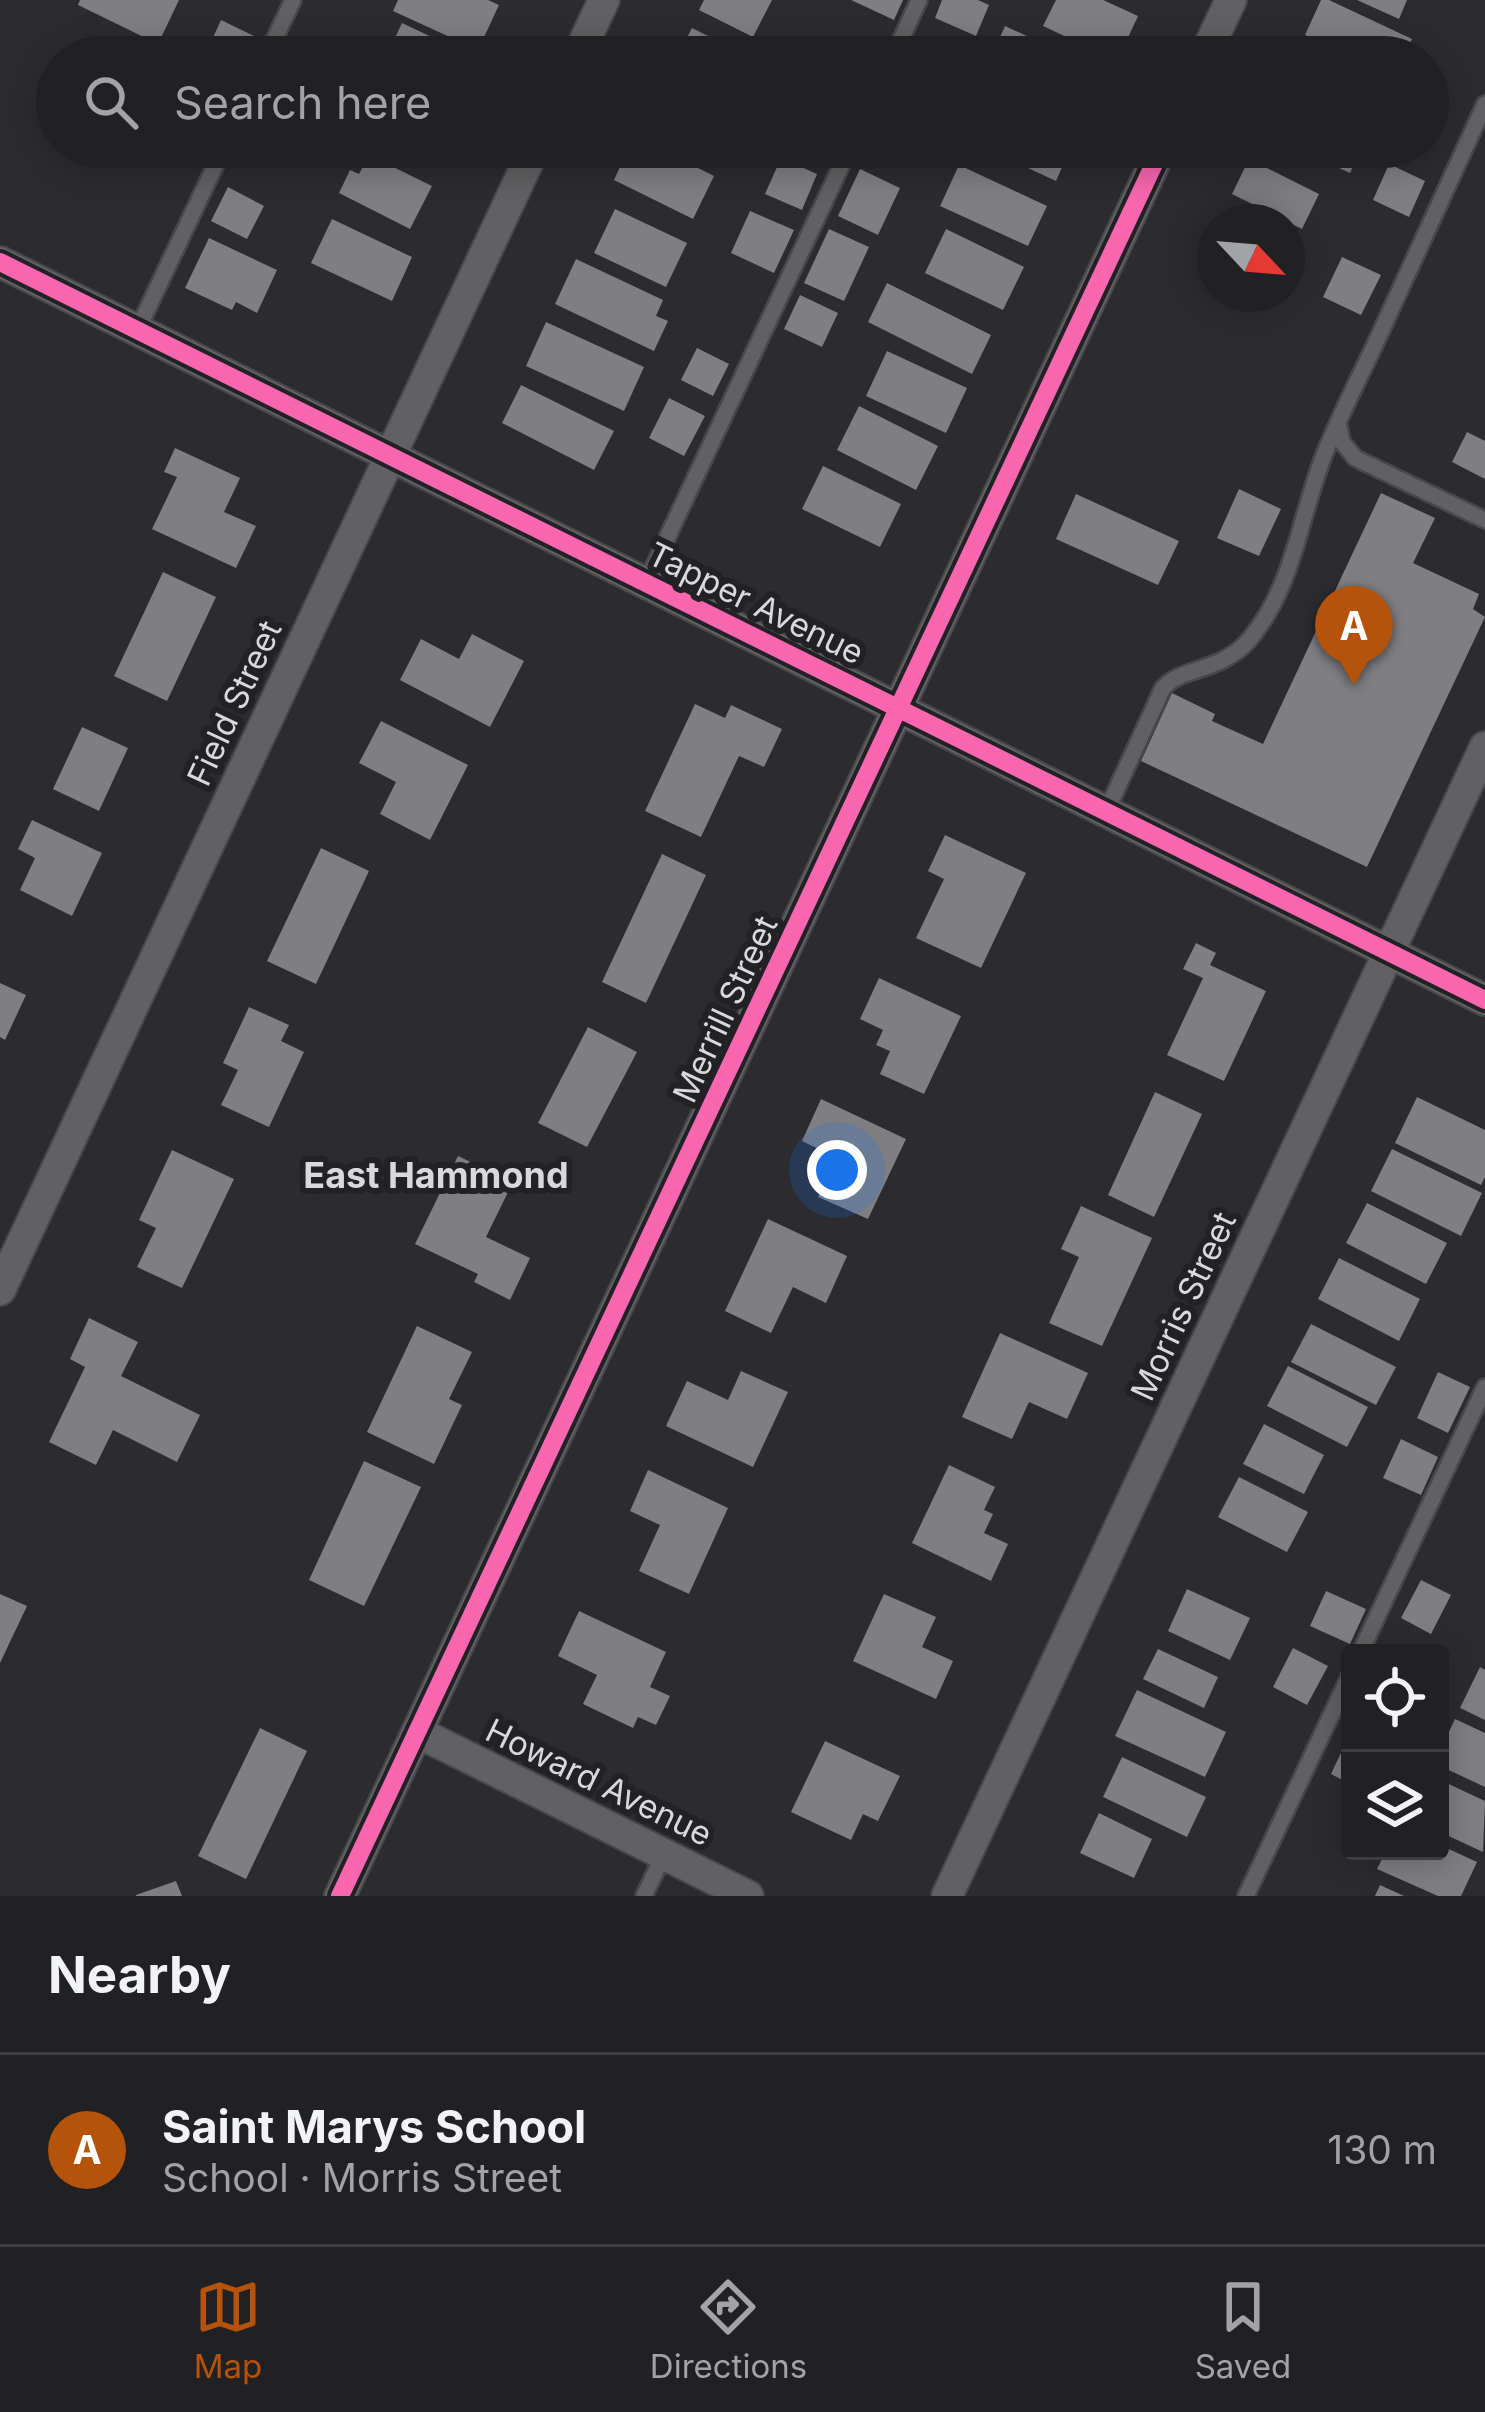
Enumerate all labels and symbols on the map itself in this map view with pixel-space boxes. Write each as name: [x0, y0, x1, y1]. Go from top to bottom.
north arrow: [1197, 204, 1305, 312]
street label: Tapper Avenue: [642, 534, 870, 672]
pin: A: [1315, 586, 1393, 685]
street label: Field Street: [178, 614, 290, 792]
street label: Merrill Street: [664, 909, 786, 1109]
your location: [807, 1140, 867, 1200]
district label: East Hammond: [303, 1153, 569, 1197]
street label: Morris Street: [1122, 1205, 1244, 1407]
street label: Howard Avenue: [479, 1710, 719, 1854]

